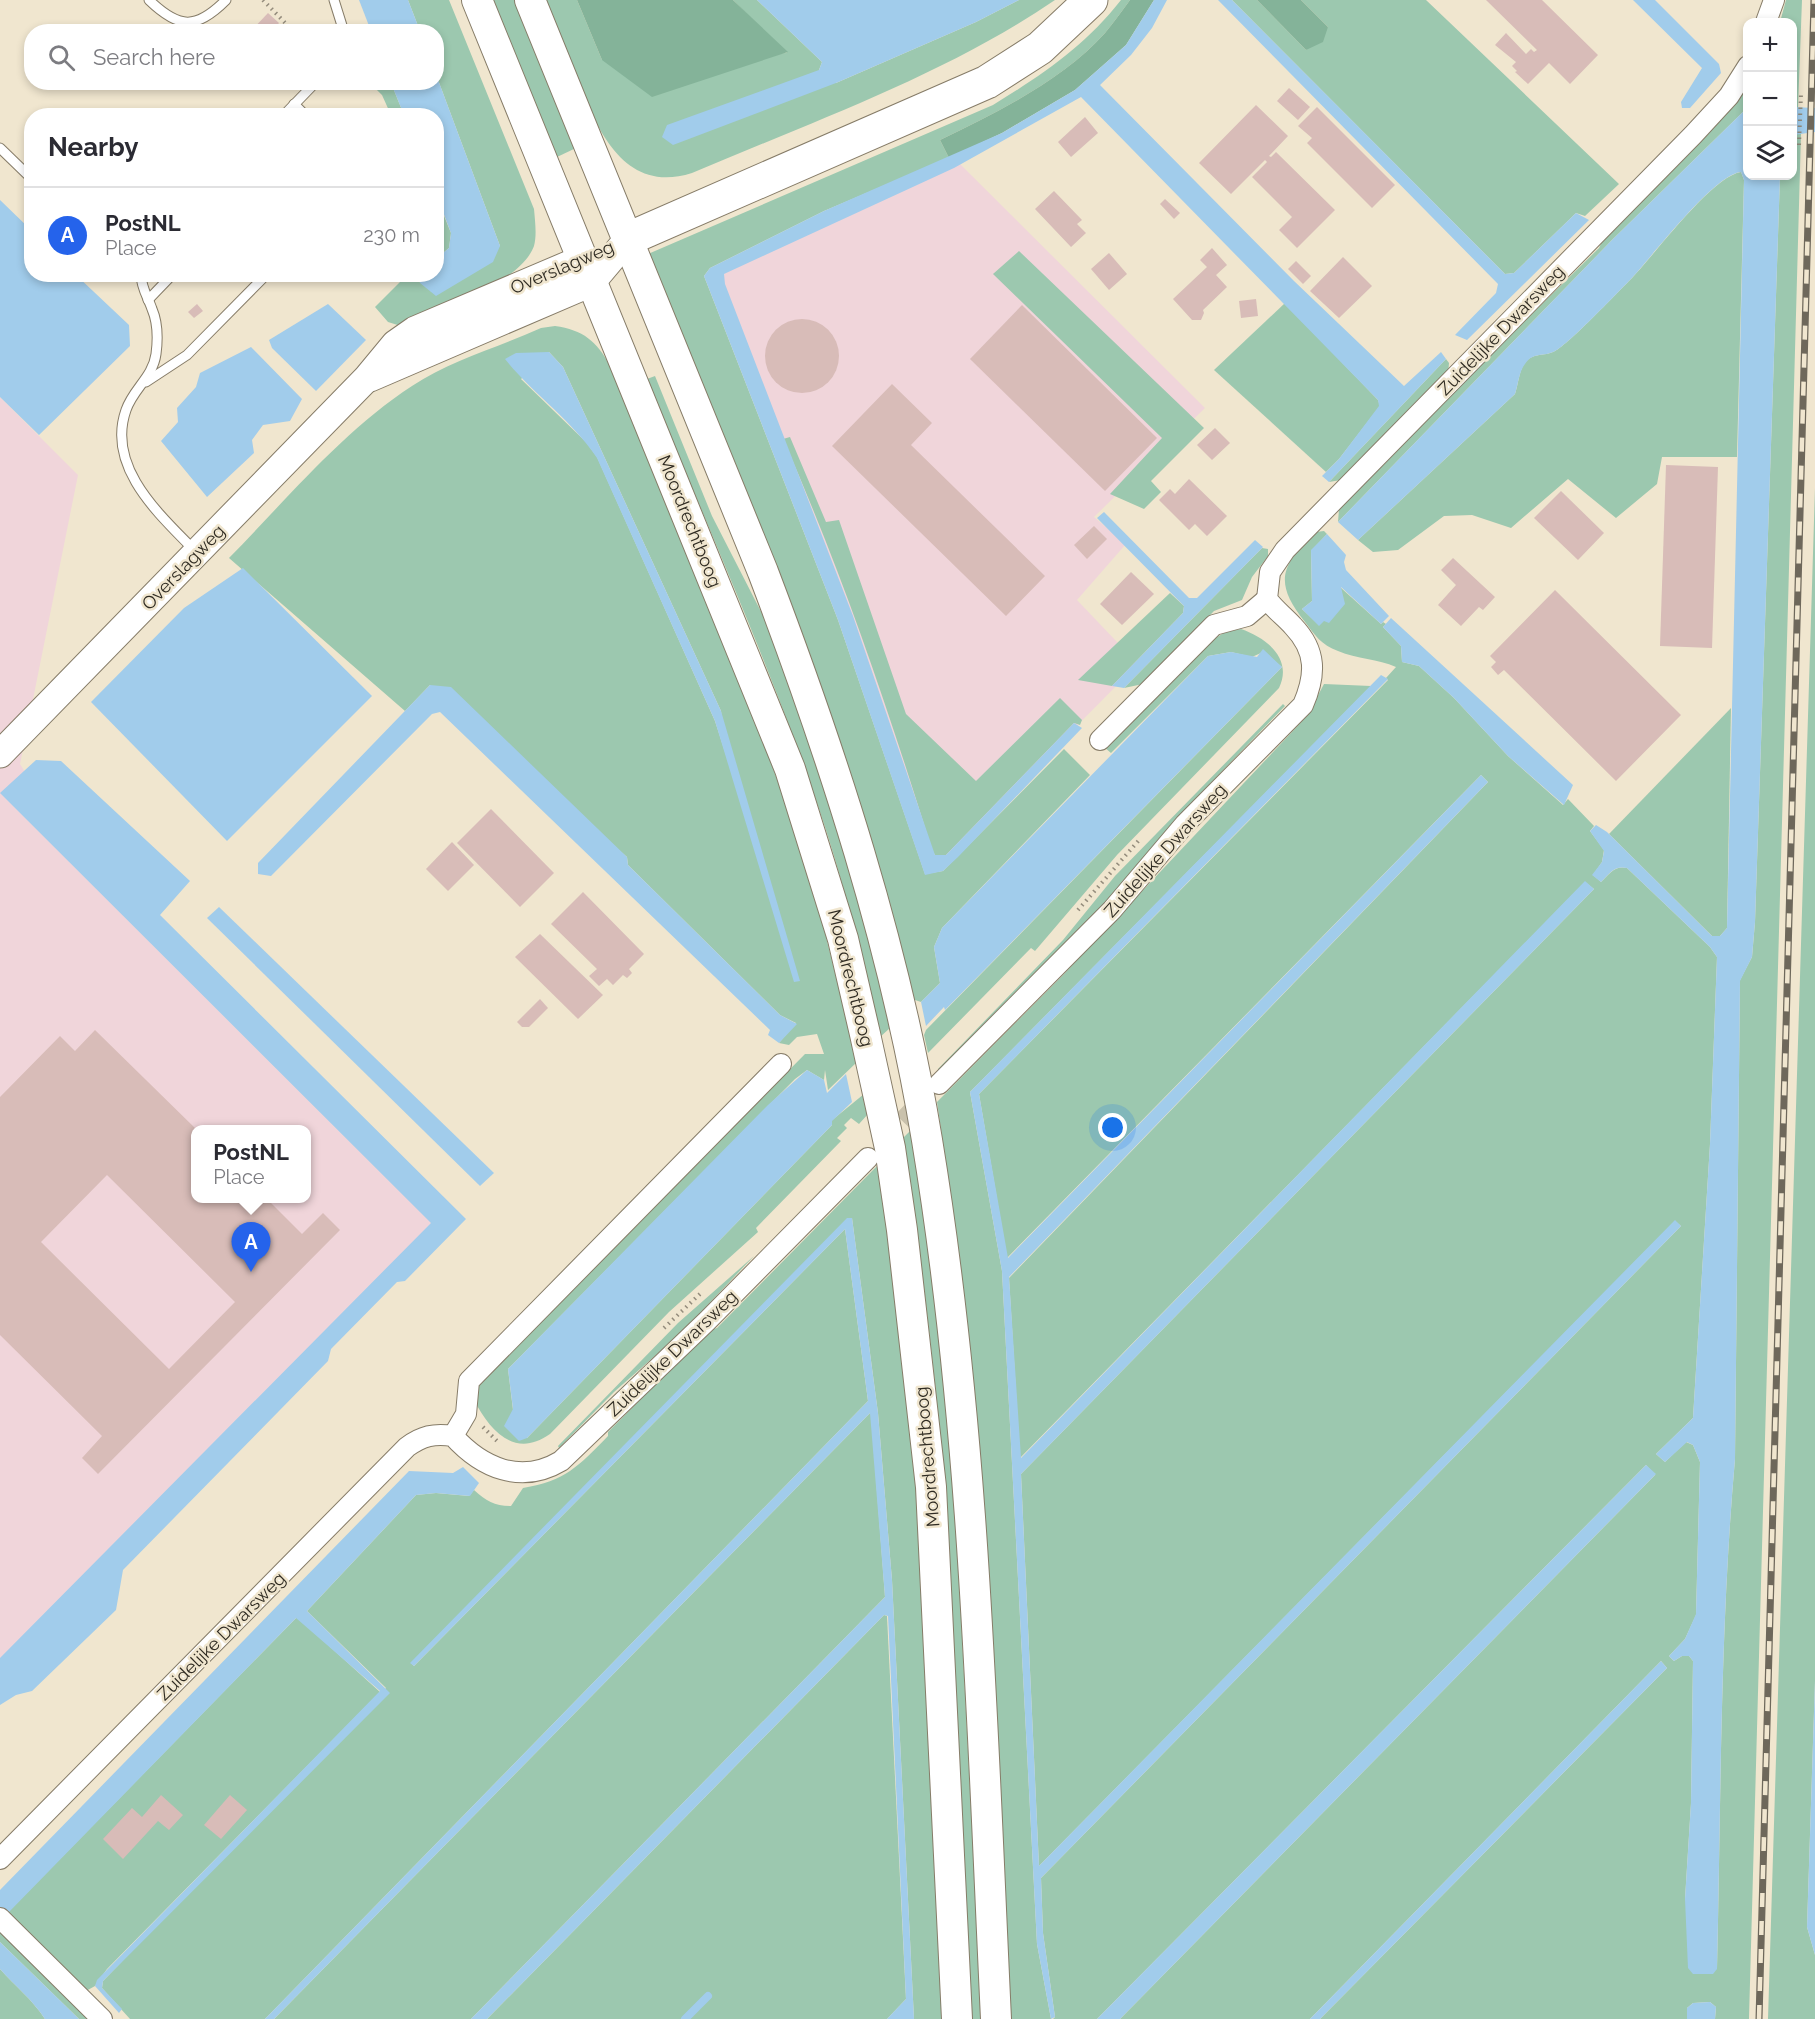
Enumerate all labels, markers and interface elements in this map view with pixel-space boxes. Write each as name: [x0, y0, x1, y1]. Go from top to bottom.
map controls: [1743, 18, 1797, 180]
button: +: [1743, 18, 1797, 72]
search box: [24, 24, 444, 90]
icon: search: [45, 41, 78, 74]
text: Search here: [93, 44, 215, 70]
button: −: [1743, 72, 1797, 126]
button: layers: [1743, 126, 1797, 180]
text: Nearby: [48, 132, 138, 162]
text: PostNL: [105, 210, 181, 236]
text: A: [61, 223, 74, 247]
text: 230 m: [363, 223, 420, 247]
text: Place: [105, 236, 156, 260]
street label: Overslagweg: [507, 236, 617, 298]
street label: Zuidelijke Dwarsweg: [1434, 261, 1568, 399]
street label: Moordrechtboog: [654, 452, 726, 590]
street label: Overslagweg: [137, 520, 229, 614]
street label: Zuidelijke Dwarsweg: [1100, 779, 1230, 921]
street label: Moordrechtboog: [824, 907, 878, 1049]
your location: [1098, 1113, 1127, 1142]
popup: [191, 1125, 311, 1203]
text: PostNL: [213, 1139, 289, 1165]
text: Place: [213, 1165, 265, 1189]
pin: A: [232, 1222, 270, 1272]
street label: Zuidelijke Dwarsweg: [603, 1286, 741, 1420]
street label: Moordrechtboog: [910, 1386, 944, 1528]
street label: Zuidelijke Dwarsweg: [153, 1568, 289, 1704]

